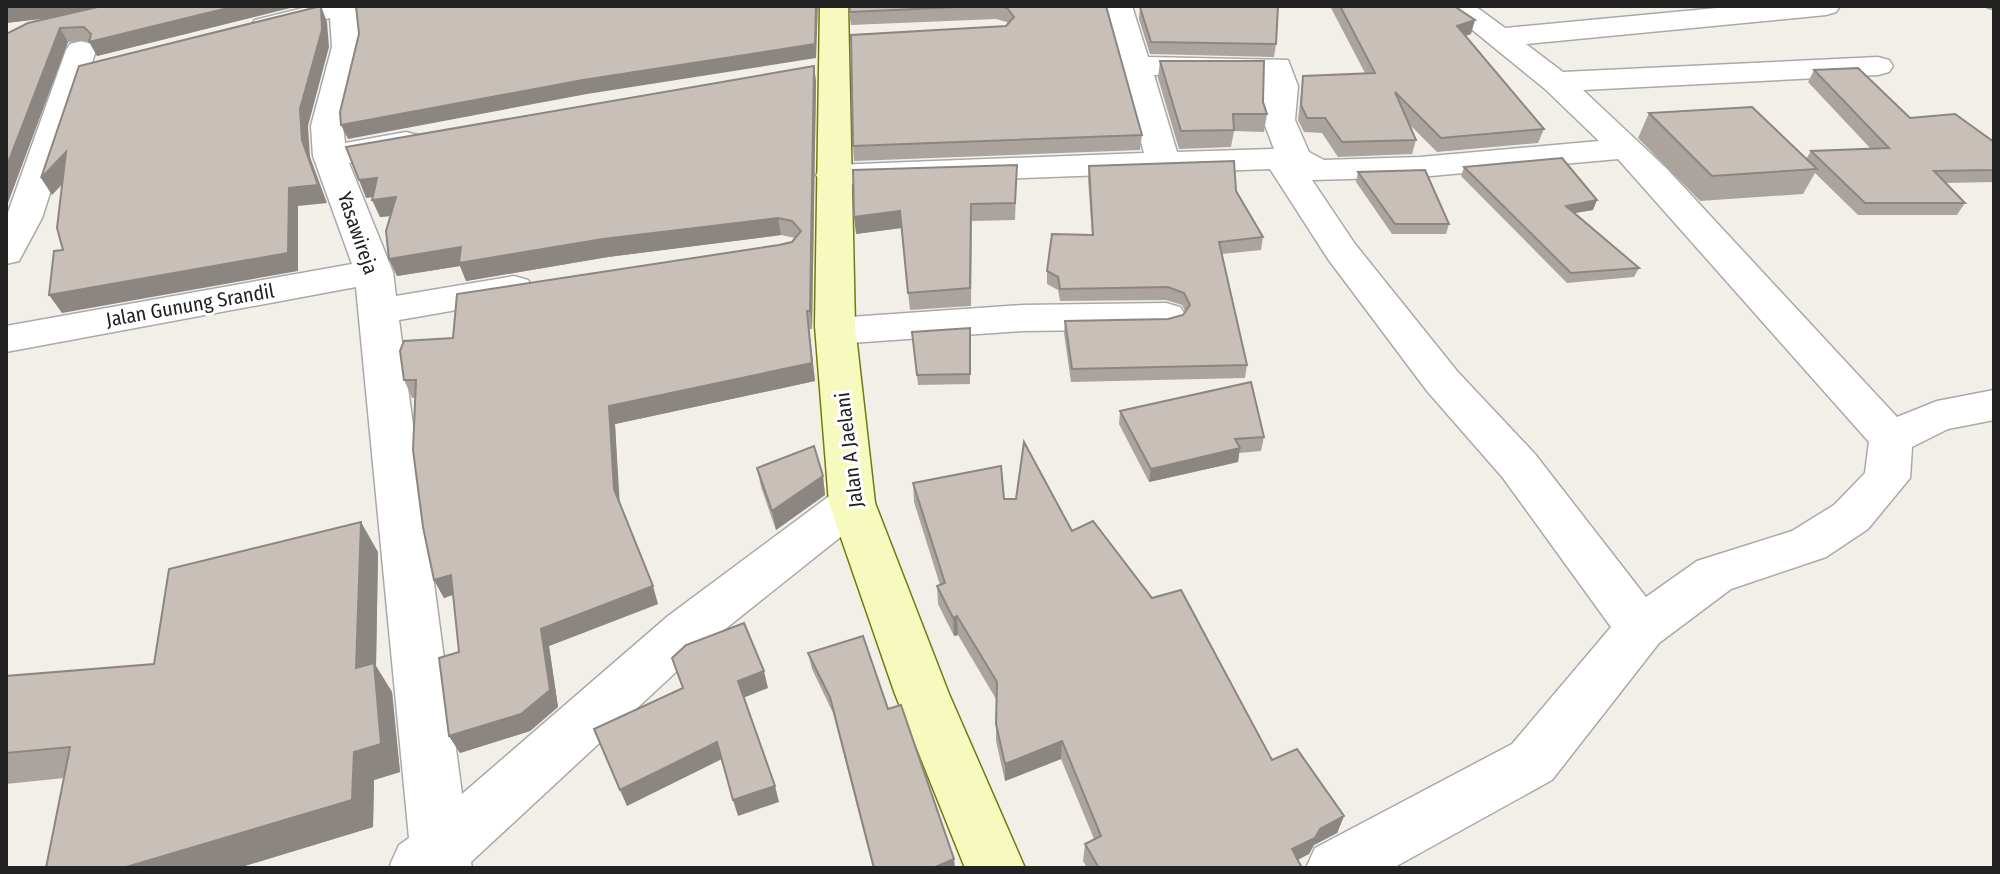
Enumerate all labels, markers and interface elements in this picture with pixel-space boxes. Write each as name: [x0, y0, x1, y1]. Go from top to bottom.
street label: Yasawireja: [333, 189, 383, 277]
street label: Jalan Gunung Srandil: [104, 278, 276, 332]
street label: Jalan A Jaelani: [830, 391, 868, 509]

